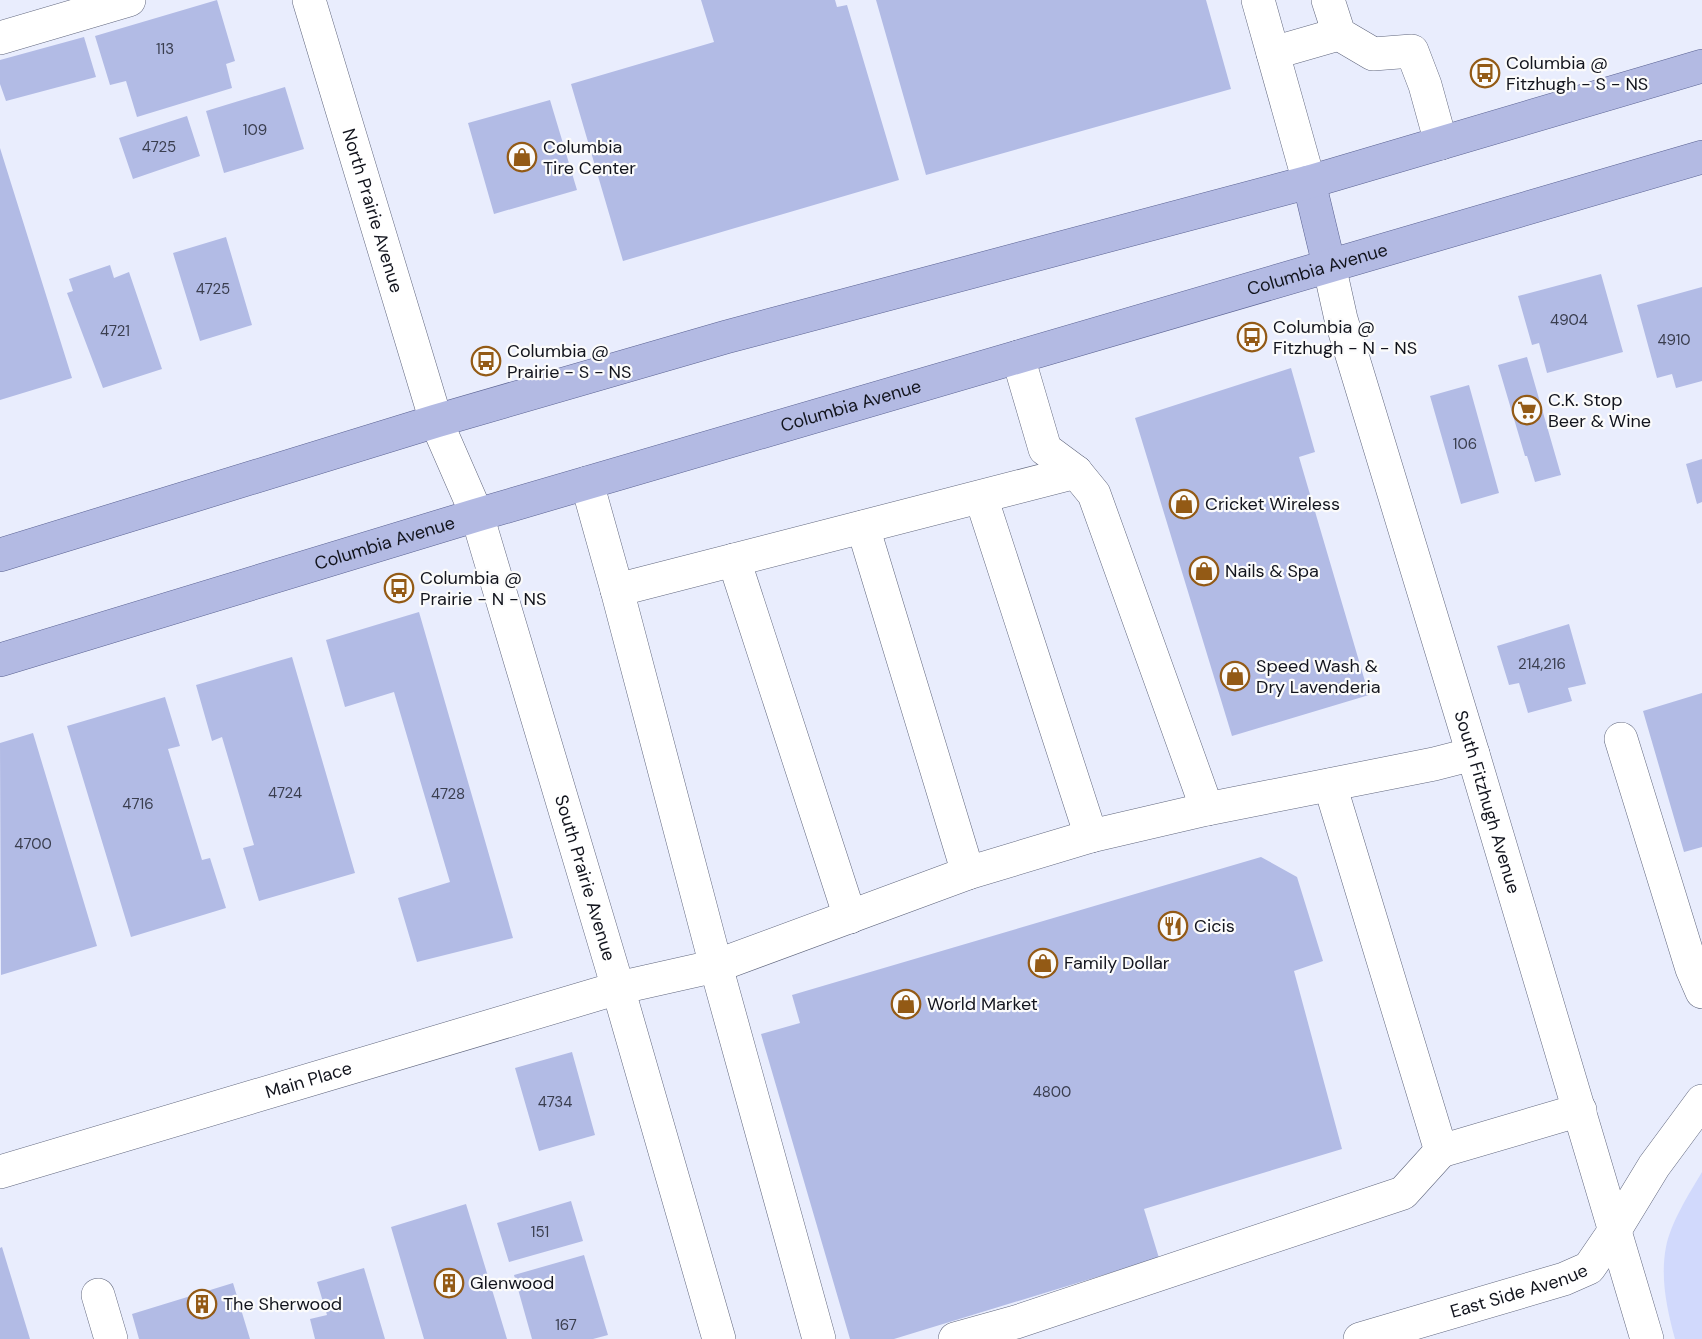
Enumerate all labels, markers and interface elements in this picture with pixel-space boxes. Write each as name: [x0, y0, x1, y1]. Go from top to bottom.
house number: 113: [156, 39, 174, 59]
place label: Columbia @ Fitzhugh - S - NS: [1506, 51, 1648, 96]
bus stop icon: Columbia @ Fitzhugh - S - NS: [1469, 57, 1501, 89]
house number: 109: [243, 120, 267, 140]
street label: North Prairie Avenue: [336, 126, 409, 296]
place label: Columbia Tire Center: [543, 135, 636, 180]
house number: 4725: [142, 137, 176, 157]
shop icon: Columbia Tire Center: [506, 141, 538, 173]
street label: Columbia Avenue: [1244, 238, 1390, 301]
house number: 4725: [196, 279, 230, 299]
house number: 4904: [1550, 310, 1588, 330]
place label: Columbia @ Fitzhugh - N - NS: [1273, 315, 1417, 360]
house number: 4721: [100, 321, 130, 341]
bus stop icon: Columbia @ Fitzhugh - N - NS: [1236, 321, 1268, 353]
house number: 4910: [1657, 330, 1691, 350]
place label: Columbia @ Prairie - S - NS: [507, 339, 631, 384]
bus stop icon: Columbia @ Prairie - S - NS: [470, 345, 502, 377]
street label: Columbia Avenue: [778, 374, 924, 438]
place label: C.K. Stop Beer & Wine: [1548, 388, 1651, 433]
supermarket icon: C.K. Stop Beer & Wine: [1511, 394, 1543, 426]
house number: 106: [1453, 434, 1477, 454]
shop icon: Cricket Wireless: [1168, 488, 1200, 520]
place label: Cricket Wireless: [1205, 492, 1340, 516]
street label: Columbia Avenue: [312, 510, 458, 576]
shop icon: Nails & Spa: [1188, 555, 1220, 587]
place label: Nails & Spa: [1225, 559, 1319, 583]
place label: Columbia @ Prairie - N - NS: [420, 566, 546, 611]
bus stop icon: Columbia @ Prairie - N - NS: [383, 572, 415, 604]
place label: Speed Wash & Dry Lavenderia: [1256, 654, 1381, 699]
house number: 214,216: [1518, 654, 1566, 674]
shop icon: Speed Wash & Dry Lavenderia: [1219, 660, 1251, 692]
street label: South Fitzhugh Avenue: [1448, 708, 1526, 897]
house number: 4724: [268, 783, 302, 803]
house number: 4728: [431, 784, 465, 804]
street label: South Prairie Avenue: [549, 792, 621, 964]
house number: 4716: [122, 794, 154, 814]
house number: 4700: [14, 834, 52, 854]
restaurant icon: Cicis: [1157, 910, 1189, 942]
place label: Cicis: [1194, 914, 1235, 938]
shop icon: Family Dollar: [1027, 947, 1059, 979]
place label: Family Dollar: [1064, 951, 1170, 975]
shop icon: World Market: [890, 988, 922, 1020]
place label: World Market: [927, 992, 1038, 1016]
street label: Main Place: [262, 1056, 355, 1104]
house number: 4800: [1033, 1082, 1071, 1102]
house number: 4734: [538, 1092, 572, 1112]
house number: 151: [531, 1222, 549, 1242]
street label: East Side Avenue: [1447, 1258, 1592, 1324]
building icon: Glenwood: [433, 1267, 465, 1299]
place label: Glenwood: [470, 1271, 554, 1295]
building icon: The Sherwood: [186, 1288, 218, 1320]
place label: The Sherwood: [223, 1292, 342, 1316]
house number: 167: [555, 1315, 577, 1335]

